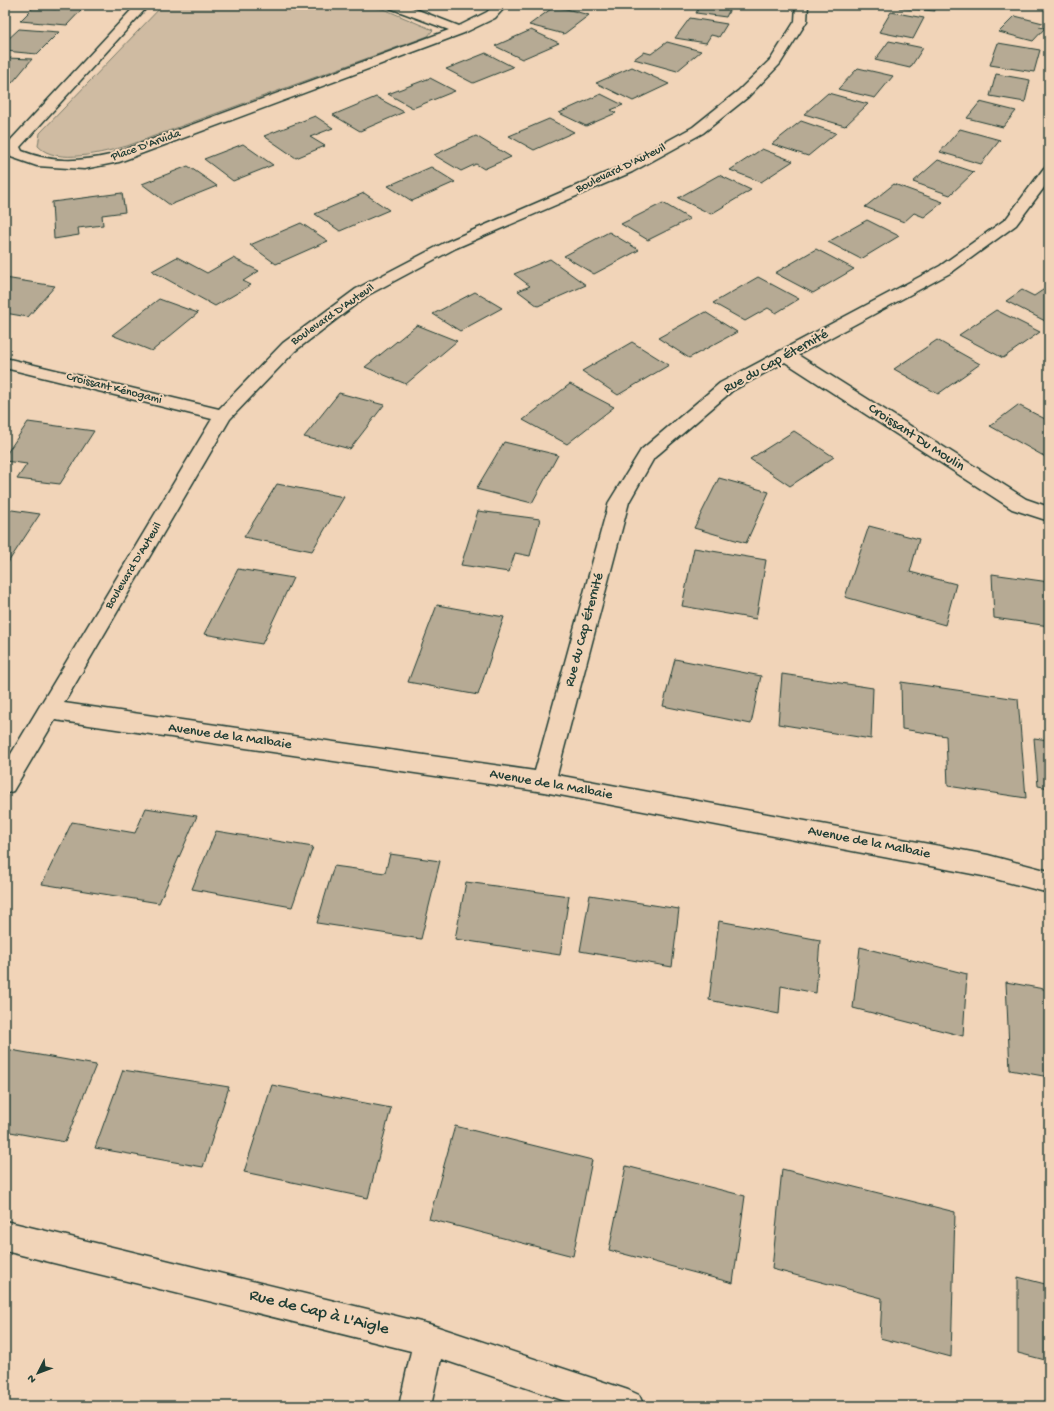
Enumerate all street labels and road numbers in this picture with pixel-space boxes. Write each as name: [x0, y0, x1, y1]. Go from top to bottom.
street label: Place D'Arvida: [108, 127, 183, 165]
street label: Boulevard D'Auteuil: [573, 141, 669, 197]
street label: Boulevard D'Auteuil: [288, 281, 378, 350]
street label: Rue du Cap Éternité: [721, 326, 832, 398]
street label: Croissant Kénogami: [65, 370, 164, 408]
street label: Croissant Du Moulin: [864, 400, 968, 476]
street label: Boulevard D'Auteuil: [102, 520, 166, 613]
street label: Rue du Cap Éternité: [562, 570, 609, 689]
street label: Avenue de la Malbaie: [167, 720, 294, 754]
street label: Avenue de la Malbaie: [488, 766, 614, 804]
street label: Avenue de la Malbaie: [806, 823, 932, 863]
street label: Rue de Cap à L'Aigle: [247, 1286, 391, 1340]

